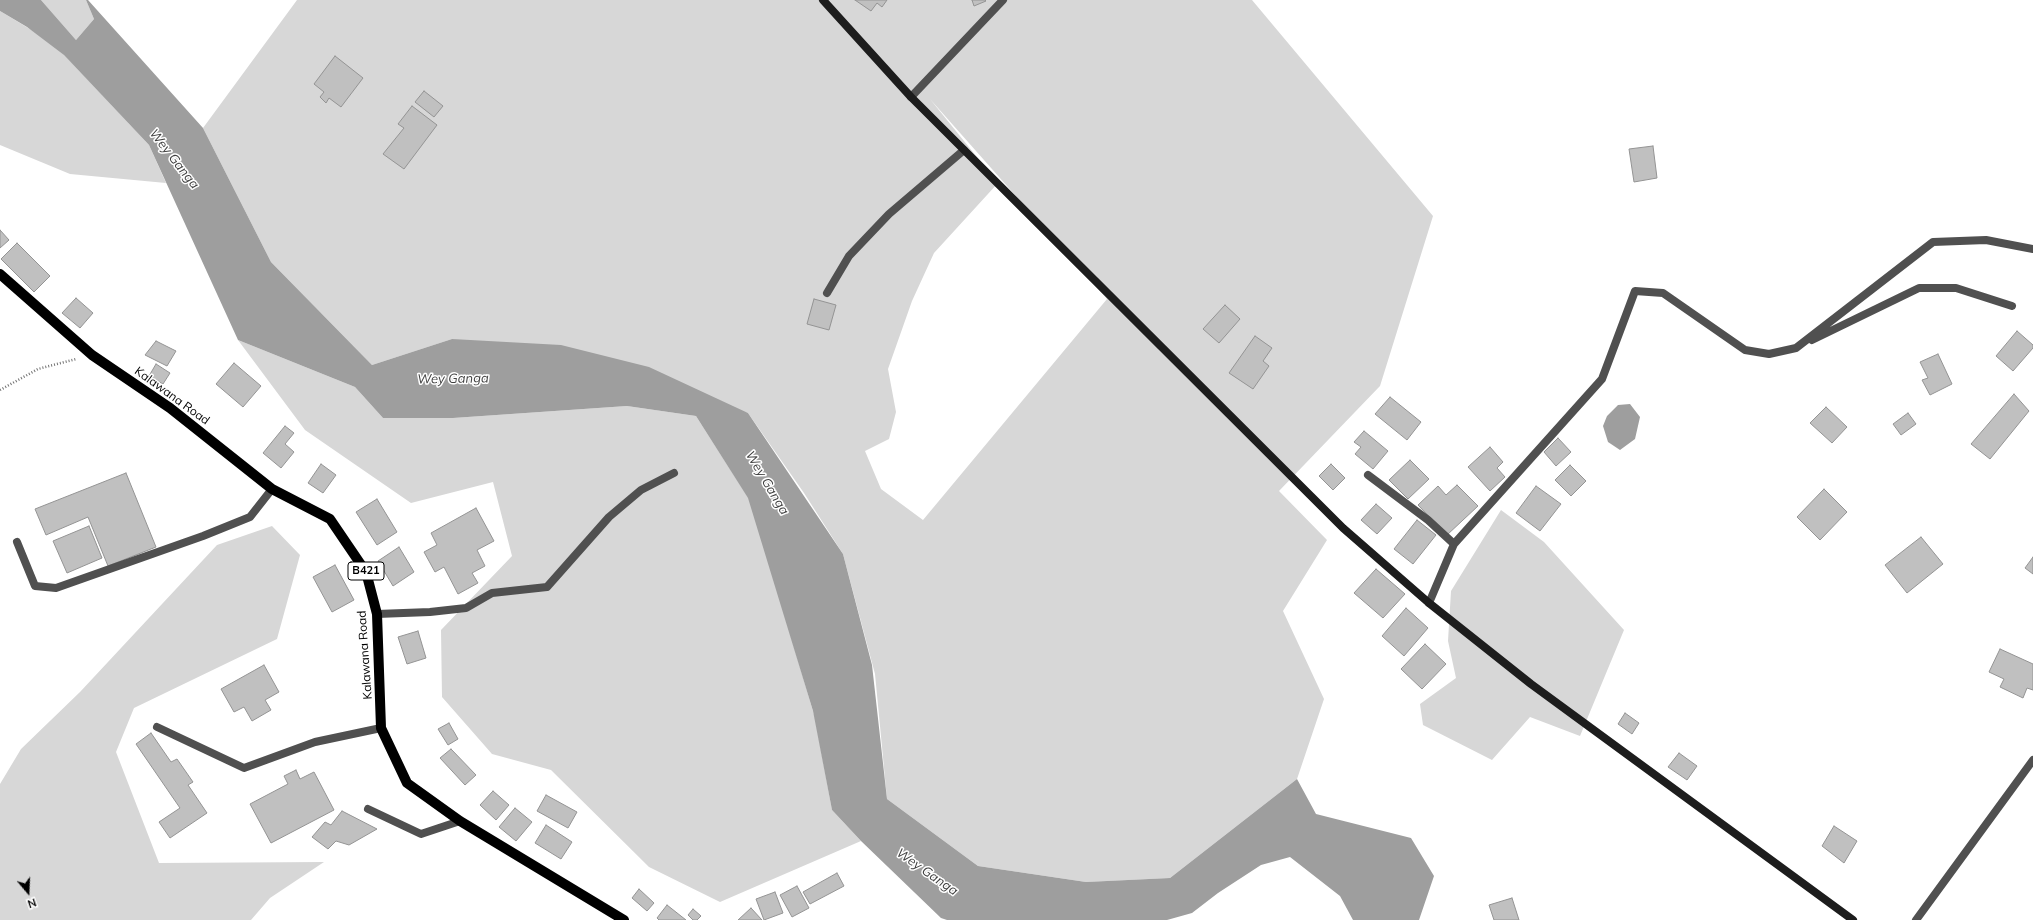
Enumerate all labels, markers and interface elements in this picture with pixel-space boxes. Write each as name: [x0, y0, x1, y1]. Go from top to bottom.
water label: Wey Ganga: [146, 126, 202, 192]
street label: Kalawana Road: [132, 364, 212, 428]
water label: Wey Ganga: [417, 371, 489, 387]
water label: Wey Ganga: [742, 448, 792, 518]
road number: B421: [348, 562, 384, 580]
street label: Kalawana Road: [355, 610, 375, 700]
water label: Wey Ganga: [893, 845, 961, 899]
north arrow: [8, 872, 48, 912]
text: N: [26, 895, 38, 911]

